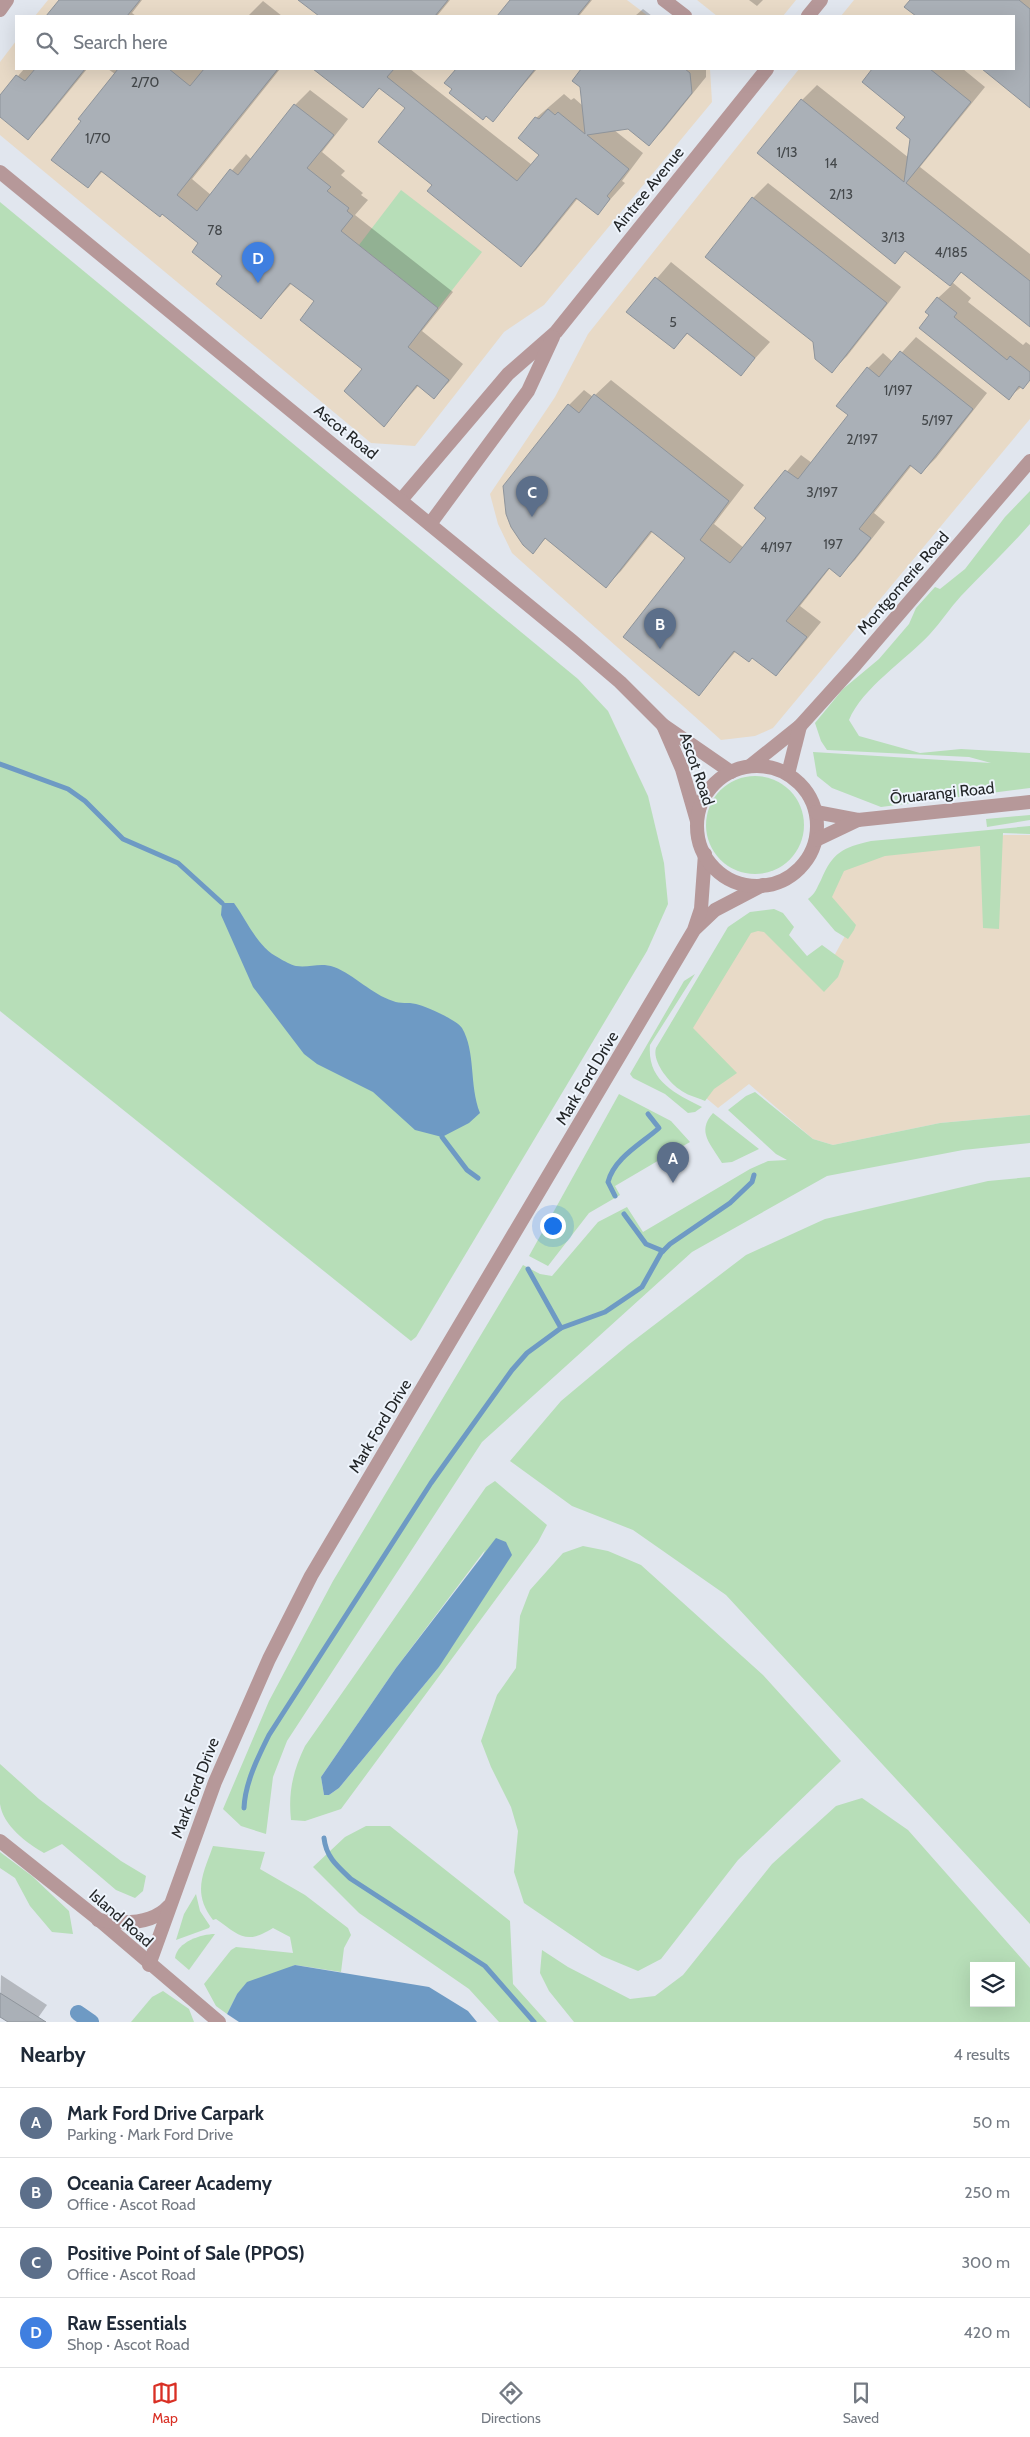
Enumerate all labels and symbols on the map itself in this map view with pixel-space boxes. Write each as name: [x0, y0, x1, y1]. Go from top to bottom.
house number: 2/70: [131, 73, 160, 91]
house number: 1/70: [85, 129, 111, 147]
street label: Aintree Avenue: [608, 143, 688, 235]
house number: 1/13: [776, 143, 798, 161]
house number: 14: [825, 154, 837, 172]
house number: 2/13: [829, 185, 853, 203]
house number: 78: [207, 221, 223, 239]
house number: 3/13: [881, 228, 905, 246]
pin: D: [242, 242, 274, 283]
house number: 4/185: [934, 243, 968, 261]
house number: 5: [669, 313, 677, 331]
house number: 1/197: [884, 381, 912, 399]
street label: Ascot Road: [310, 401, 382, 463]
house number: 5/197: [921, 411, 953, 429]
house number: 2/197: [846, 430, 878, 448]
pin: C: [516, 476, 548, 517]
house number: 3/197: [806, 483, 838, 501]
street label: Montgomerie Road: [853, 528, 953, 638]
house number: 197: [823, 535, 843, 553]
house number: 4/197: [760, 538, 792, 556]
pin: B: [644, 608, 676, 649]
street label: Ascot Road: [676, 730, 718, 808]
street label: Ōruarangi Road: [889, 778, 995, 808]
street label: Mark Ford Drive: [552, 1028, 622, 1128]
pin: A: [657, 1142, 689, 1183]
your location: [540, 1213, 566, 1239]
street label: Mark Ford Drive: [345, 1376, 415, 1476]
street label: Mark Ford Drive: [167, 1735, 223, 1841]
street label: Island Road: [85, 1885, 157, 1951]

